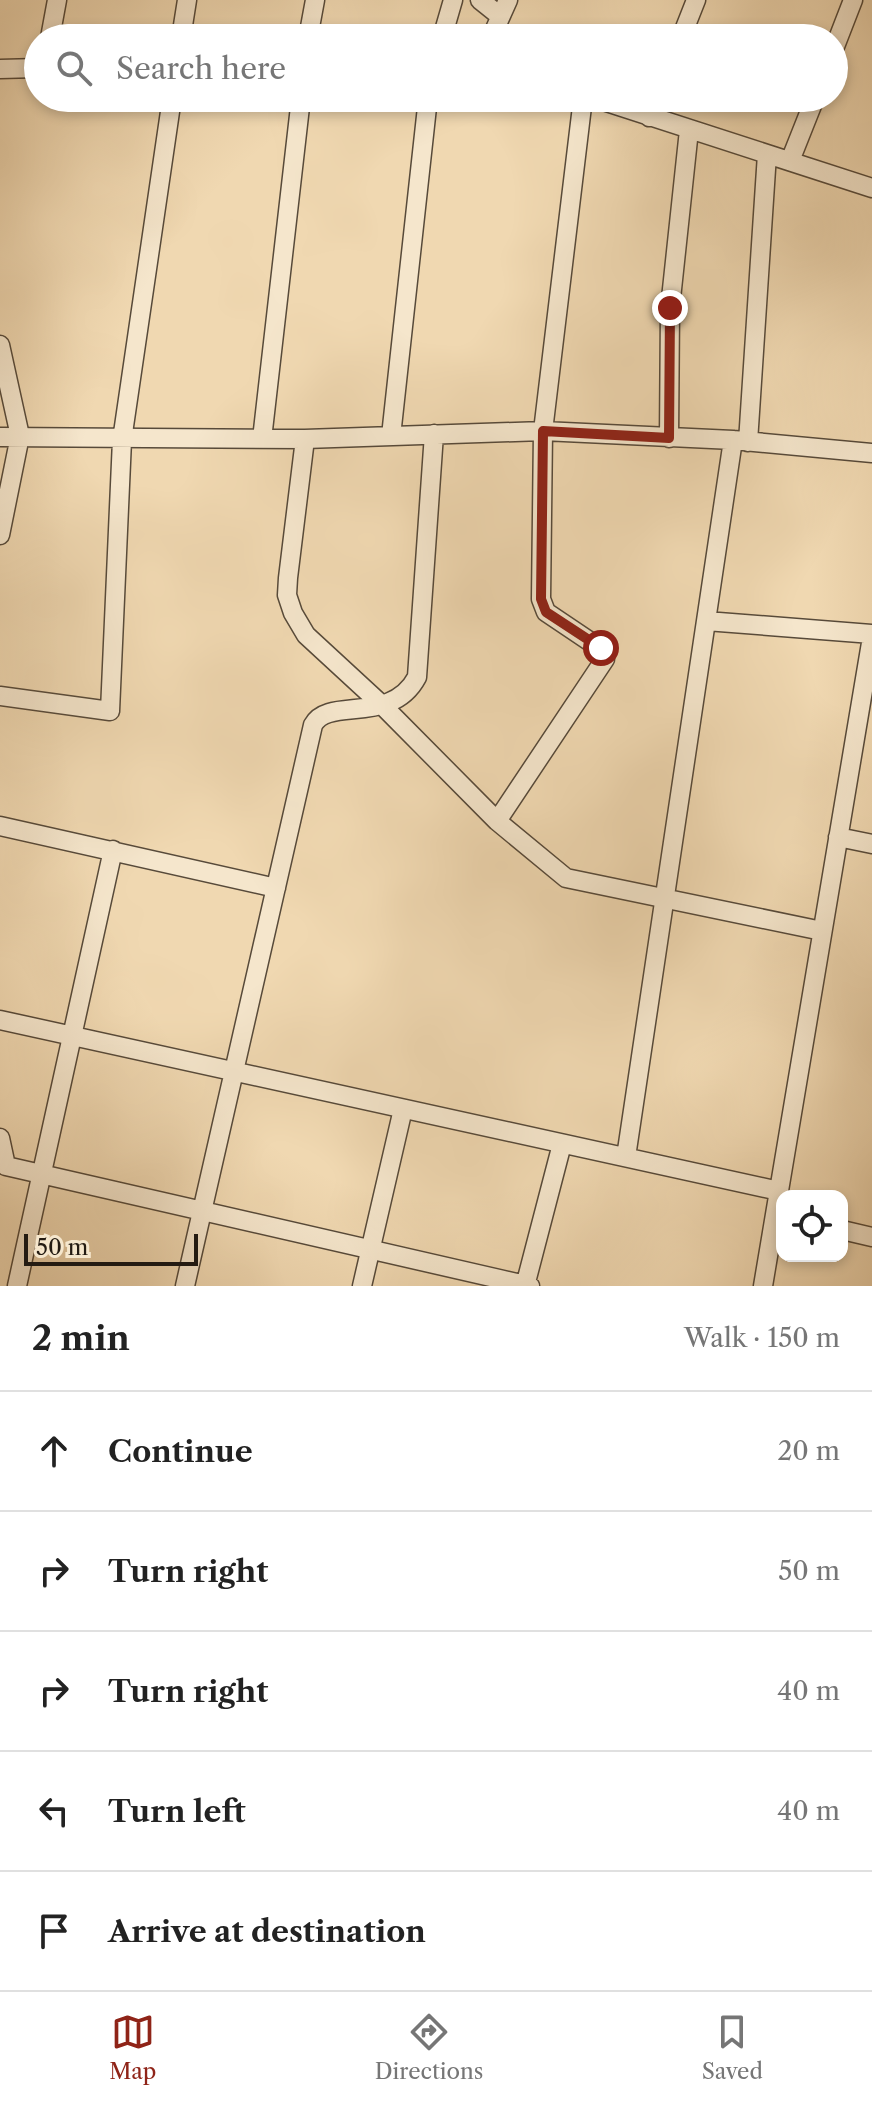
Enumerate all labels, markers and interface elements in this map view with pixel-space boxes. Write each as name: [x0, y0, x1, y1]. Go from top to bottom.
search box: [24, 24, 848, 112]
icon: search: [52, 46, 96, 90]
text: Search here: [116, 50, 286, 87]
route end: [652, 290, 688, 326]
route start: [583, 630, 619, 666]
map controls: [776, 1190, 848, 1262]
button: locate: [776, 1190, 848, 1262]
scale bar: [24, 1230, 198, 1266]
text: 50 m: [36, 1234, 88, 1261]
text: 2 min: [32, 1317, 130, 1359]
text: Walk · 150 m: [684, 1322, 840, 1354]
icon: ahead: [32, 1429, 76, 1473]
text: Continue: [108, 1433, 253, 1470]
text: 20 m: [777, 1435, 840, 1467]
icon: right: [32, 1549, 76, 1593]
text: Turn right: [108, 1553, 268, 1590]
text: 50 m: [778, 1555, 840, 1587]
icon: right: [32, 1669, 76, 1713]
text: Turn right: [108, 1673, 268, 1710]
text: 40 m: [777, 1675, 840, 1707]
icon: left: [32, 1789, 76, 1833]
text: Turn left: [108, 1793, 245, 1830]
text: 40 m: [777, 1795, 840, 1827]
icon: arrive: [32, 1909, 76, 1953]
text: Arrive at destination: [108, 1913, 426, 1950]
tab: Map: [109, 2010, 156, 2085]
tab: Directions: [375, 2010, 483, 2085]
tab: Saved: [702, 2010, 763, 2085]

